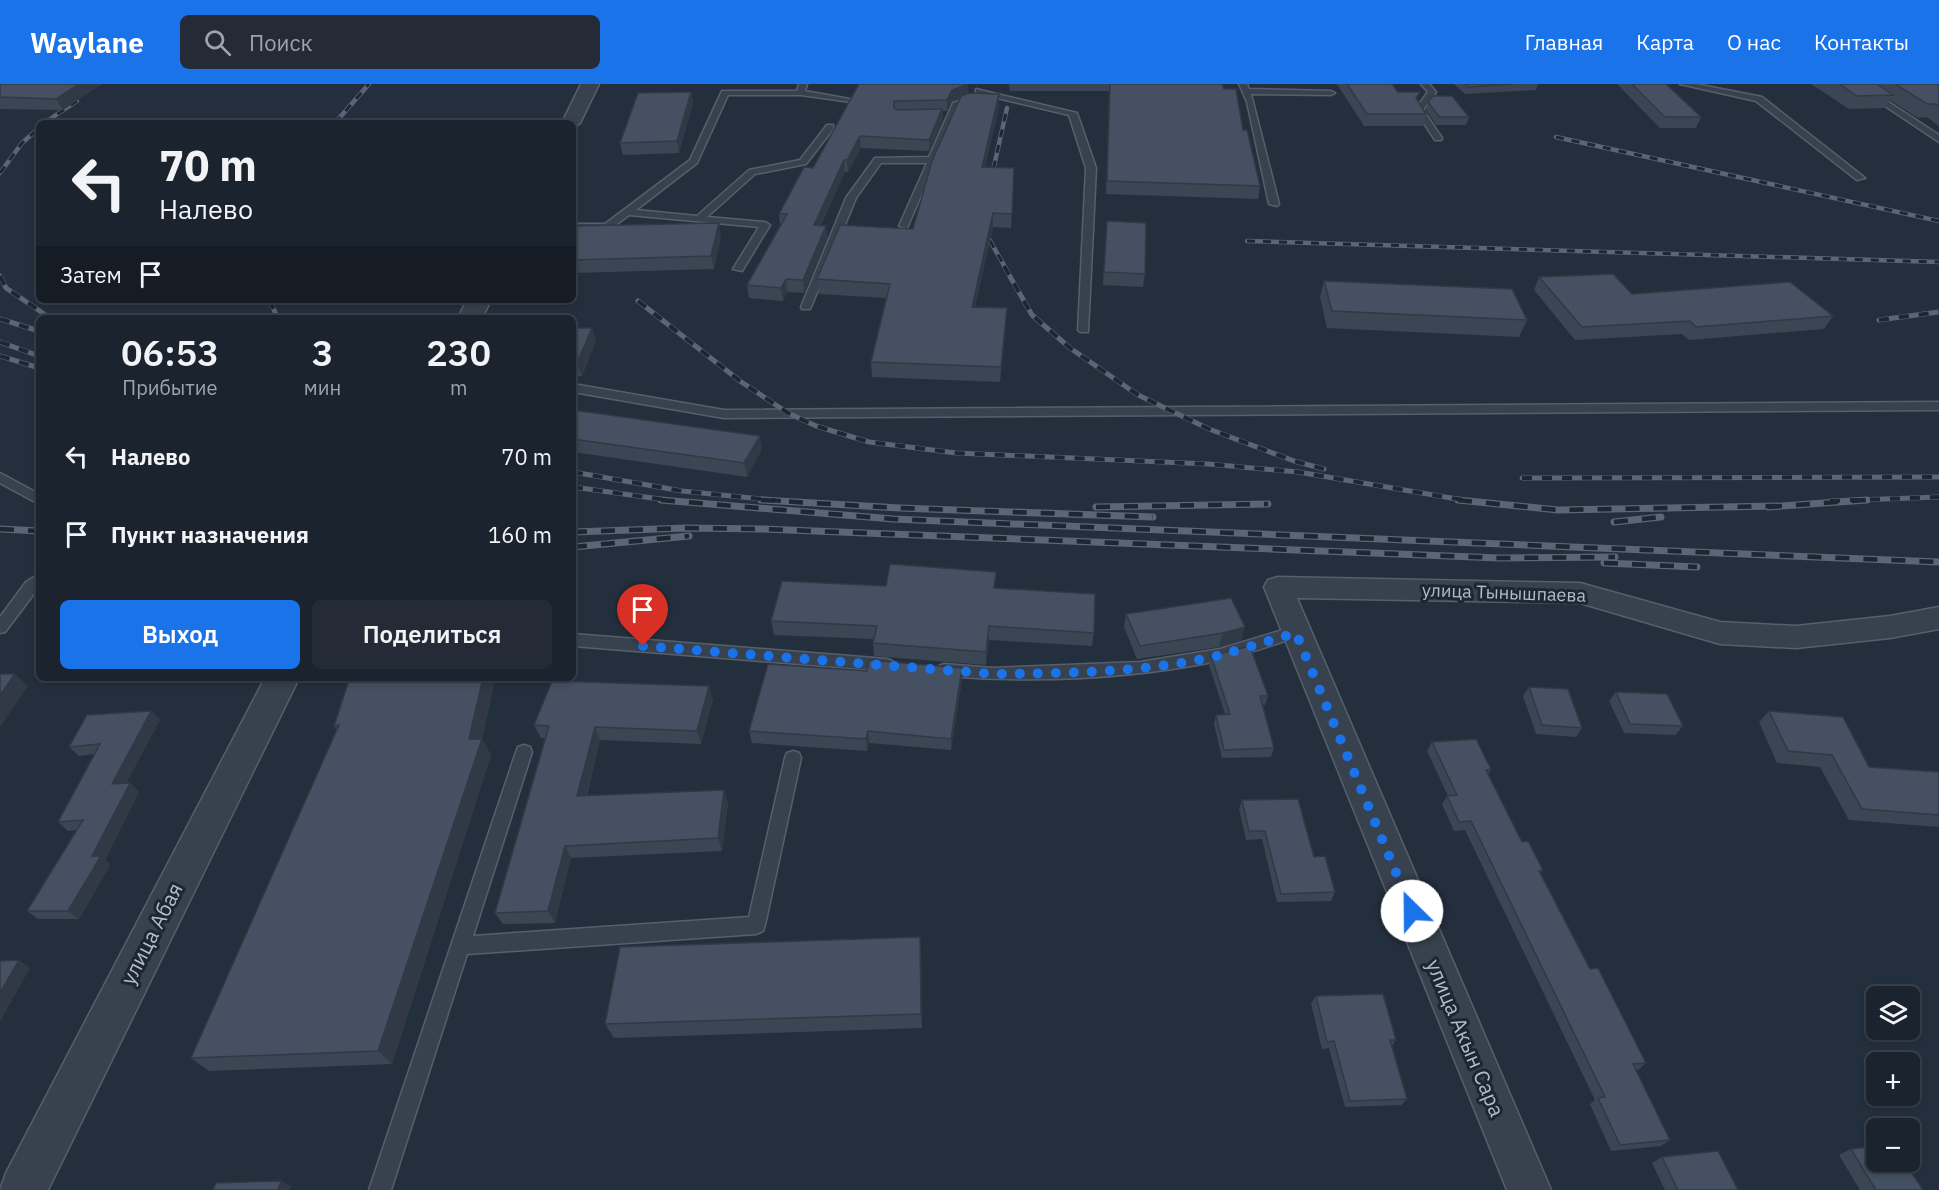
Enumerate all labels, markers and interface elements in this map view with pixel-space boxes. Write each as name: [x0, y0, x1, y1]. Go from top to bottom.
search box: [180, 15, 600, 69]
text: Waylane: [30, 24, 144, 61]
icon: search: [201, 26, 234, 59]
text: Поиск: [249, 28, 313, 57]
text: Главная: [1525, 28, 1603, 56]
text: Карта: [1636, 28, 1694, 56]
text: О нас: [1727, 28, 1781, 56]
text: Контакты: [1814, 28, 1909, 56]
text: 70 m: [159, 138, 257, 193]
icon: left: [60, 144, 138, 222]
text: Налево: [159, 191, 253, 226]
icon: arrive: [134, 258, 167, 291]
text: Затем: [60, 260, 122, 289]
text: 06:53: [121, 329, 219, 376]
text: 3: [312, 329, 333, 376]
text: 230: [426, 329, 491, 376]
text: Прибытие: [122, 374, 217, 401]
text: мин: [304, 374, 341, 401]
text: m: [450, 374, 467, 401]
icon: left: [60, 440, 93, 473]
text: Налево: [111, 442, 190, 471]
text: 70 m: [501, 442, 552, 471]
icon: arrive: [60, 518, 93, 551]
text: Пункт назначения: [111, 520, 309, 549]
text: 160 m: [488, 520, 552, 549]
street label: улица Тынышпаева: [1422, 578, 1587, 607]
pin: [617, 584, 668, 646]
icon: arrive: [626, 593, 659, 626]
button: Выход: [60, 600, 300, 669]
button: Поделиться: [312, 600, 552, 669]
street label: улица Абая: [113, 878, 189, 989]
position arrow: [1380, 879, 1444, 943]
street label: улица Акын Сара: [1420, 955, 1512, 1121]
map controls: [1866, 986, 1920, 1172]
button: layers: [1866, 986, 1920, 1040]
button: +: [1866, 1052, 1920, 1106]
button: −: [1866, 1118, 1920, 1172]

